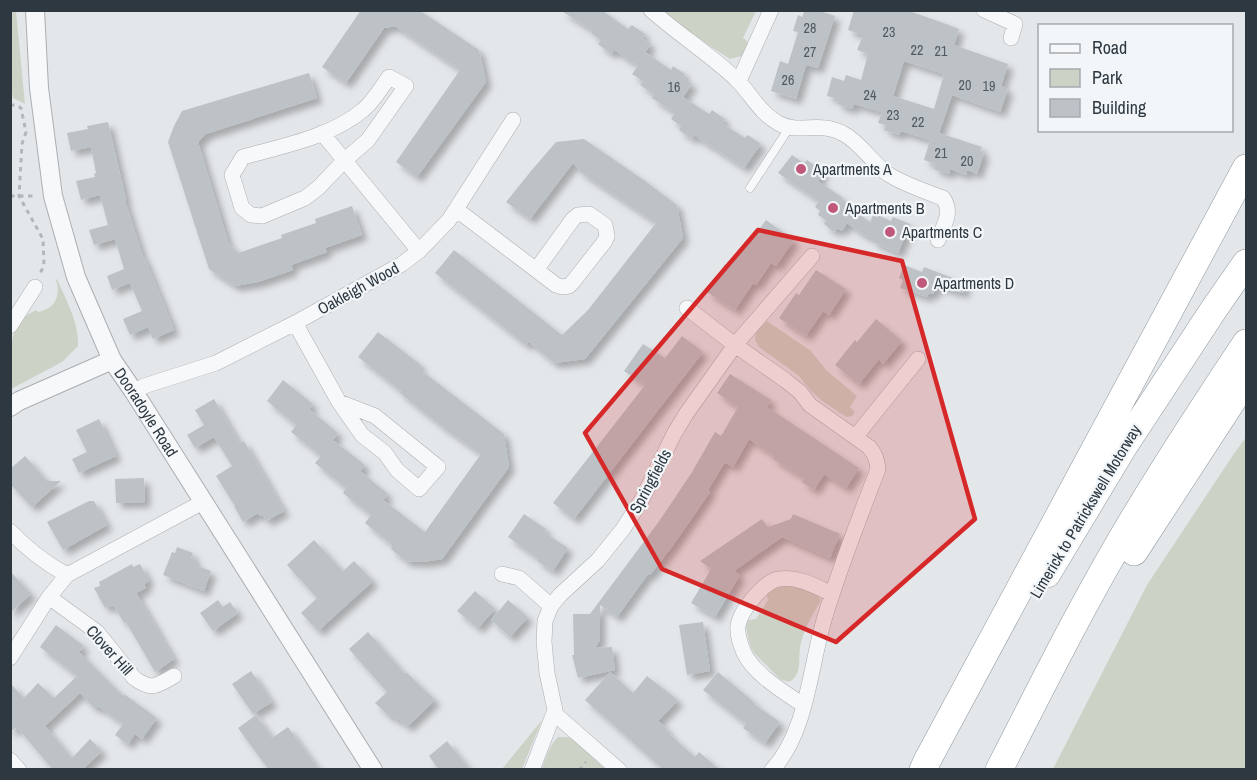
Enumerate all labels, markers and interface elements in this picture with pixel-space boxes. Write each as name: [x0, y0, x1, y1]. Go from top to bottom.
house number: 28: [804, 19, 816, 37]
house number: 23: [883, 23, 895, 41]
legend: [1038, 24, 1233, 132]
text: Road: [1092, 35, 1127, 60]
house number: 22: [911, 41, 923, 59]
house number: 21: [935, 42, 948, 60]
house number: 27: [804, 43, 816, 61]
text: Park: [1092, 65, 1123, 90]
house number: 26: [782, 71, 794, 89]
house number: 20: [959, 76, 971, 94]
house number: 19: [983, 77, 995, 95]
house number: 16: [668, 78, 680, 96]
house number: 24: [864, 86, 877, 104]
text: Building: [1092, 95, 1147, 120]
house number: 23: [887, 106, 899, 124]
house number: 22: [912, 113, 924, 131]
house number: 21: [935, 144, 948, 162]
house number: 20: [961, 152, 973, 170]
place label: Apartments A: [812, 158, 892, 180]
marker: Apartments A: [794, 162, 808, 176]
place label: Apartments B: [844, 197, 925, 219]
marker: Apartments B: [826, 201, 840, 215]
place label: Apartments C: [901, 221, 982, 243]
marker: Apartments C: [883, 225, 897, 239]
street label: Oakleigh Wood: [313, 257, 403, 319]
place label: Apartments D: [933, 272, 1014, 294]
marker: Apartments D: [915, 276, 929, 290]
street label: Dooradoyle Road: [109, 363, 183, 461]
street label: Limerick to Patrickswell Motorway: [1024, 420, 1146, 602]
street label: Springfields: [624, 445, 676, 517]
street label: Clover Hill: [82, 620, 138, 680]

